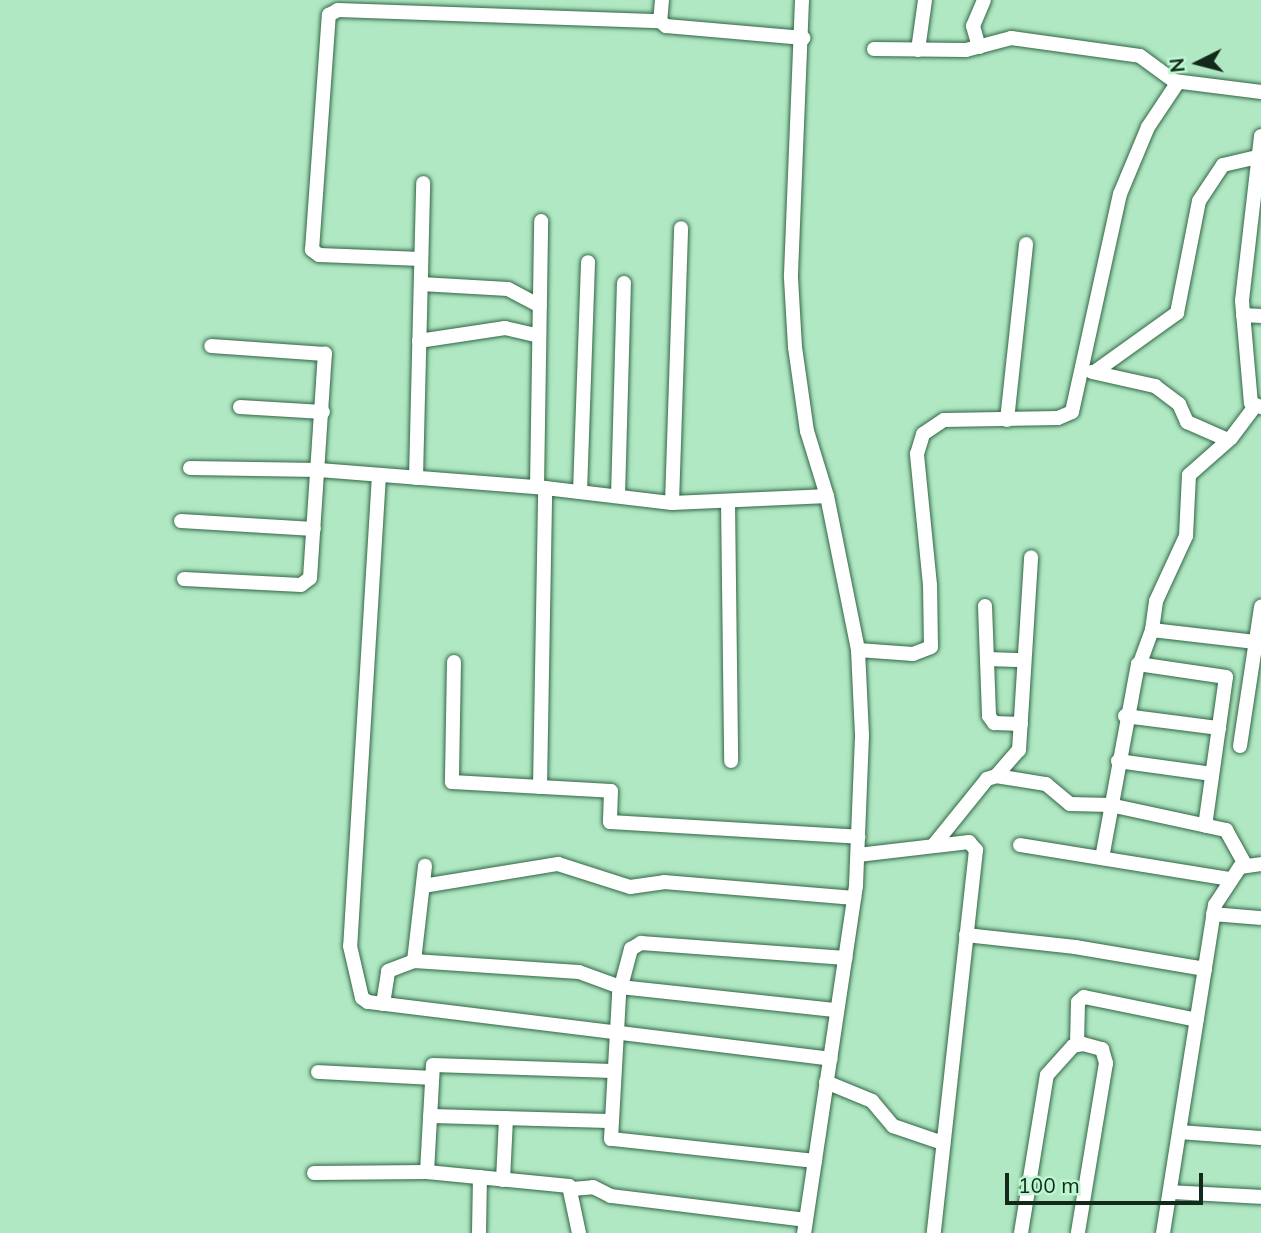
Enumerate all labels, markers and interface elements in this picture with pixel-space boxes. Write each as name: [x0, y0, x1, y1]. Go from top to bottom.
north arrow: [1163, 28, 1233, 98]
text: N: [1164, 57, 1190, 74]
scale bar: [1009, 1160, 1207, 1204]
text: 100 m: [1018, 1172, 1080, 1198]

